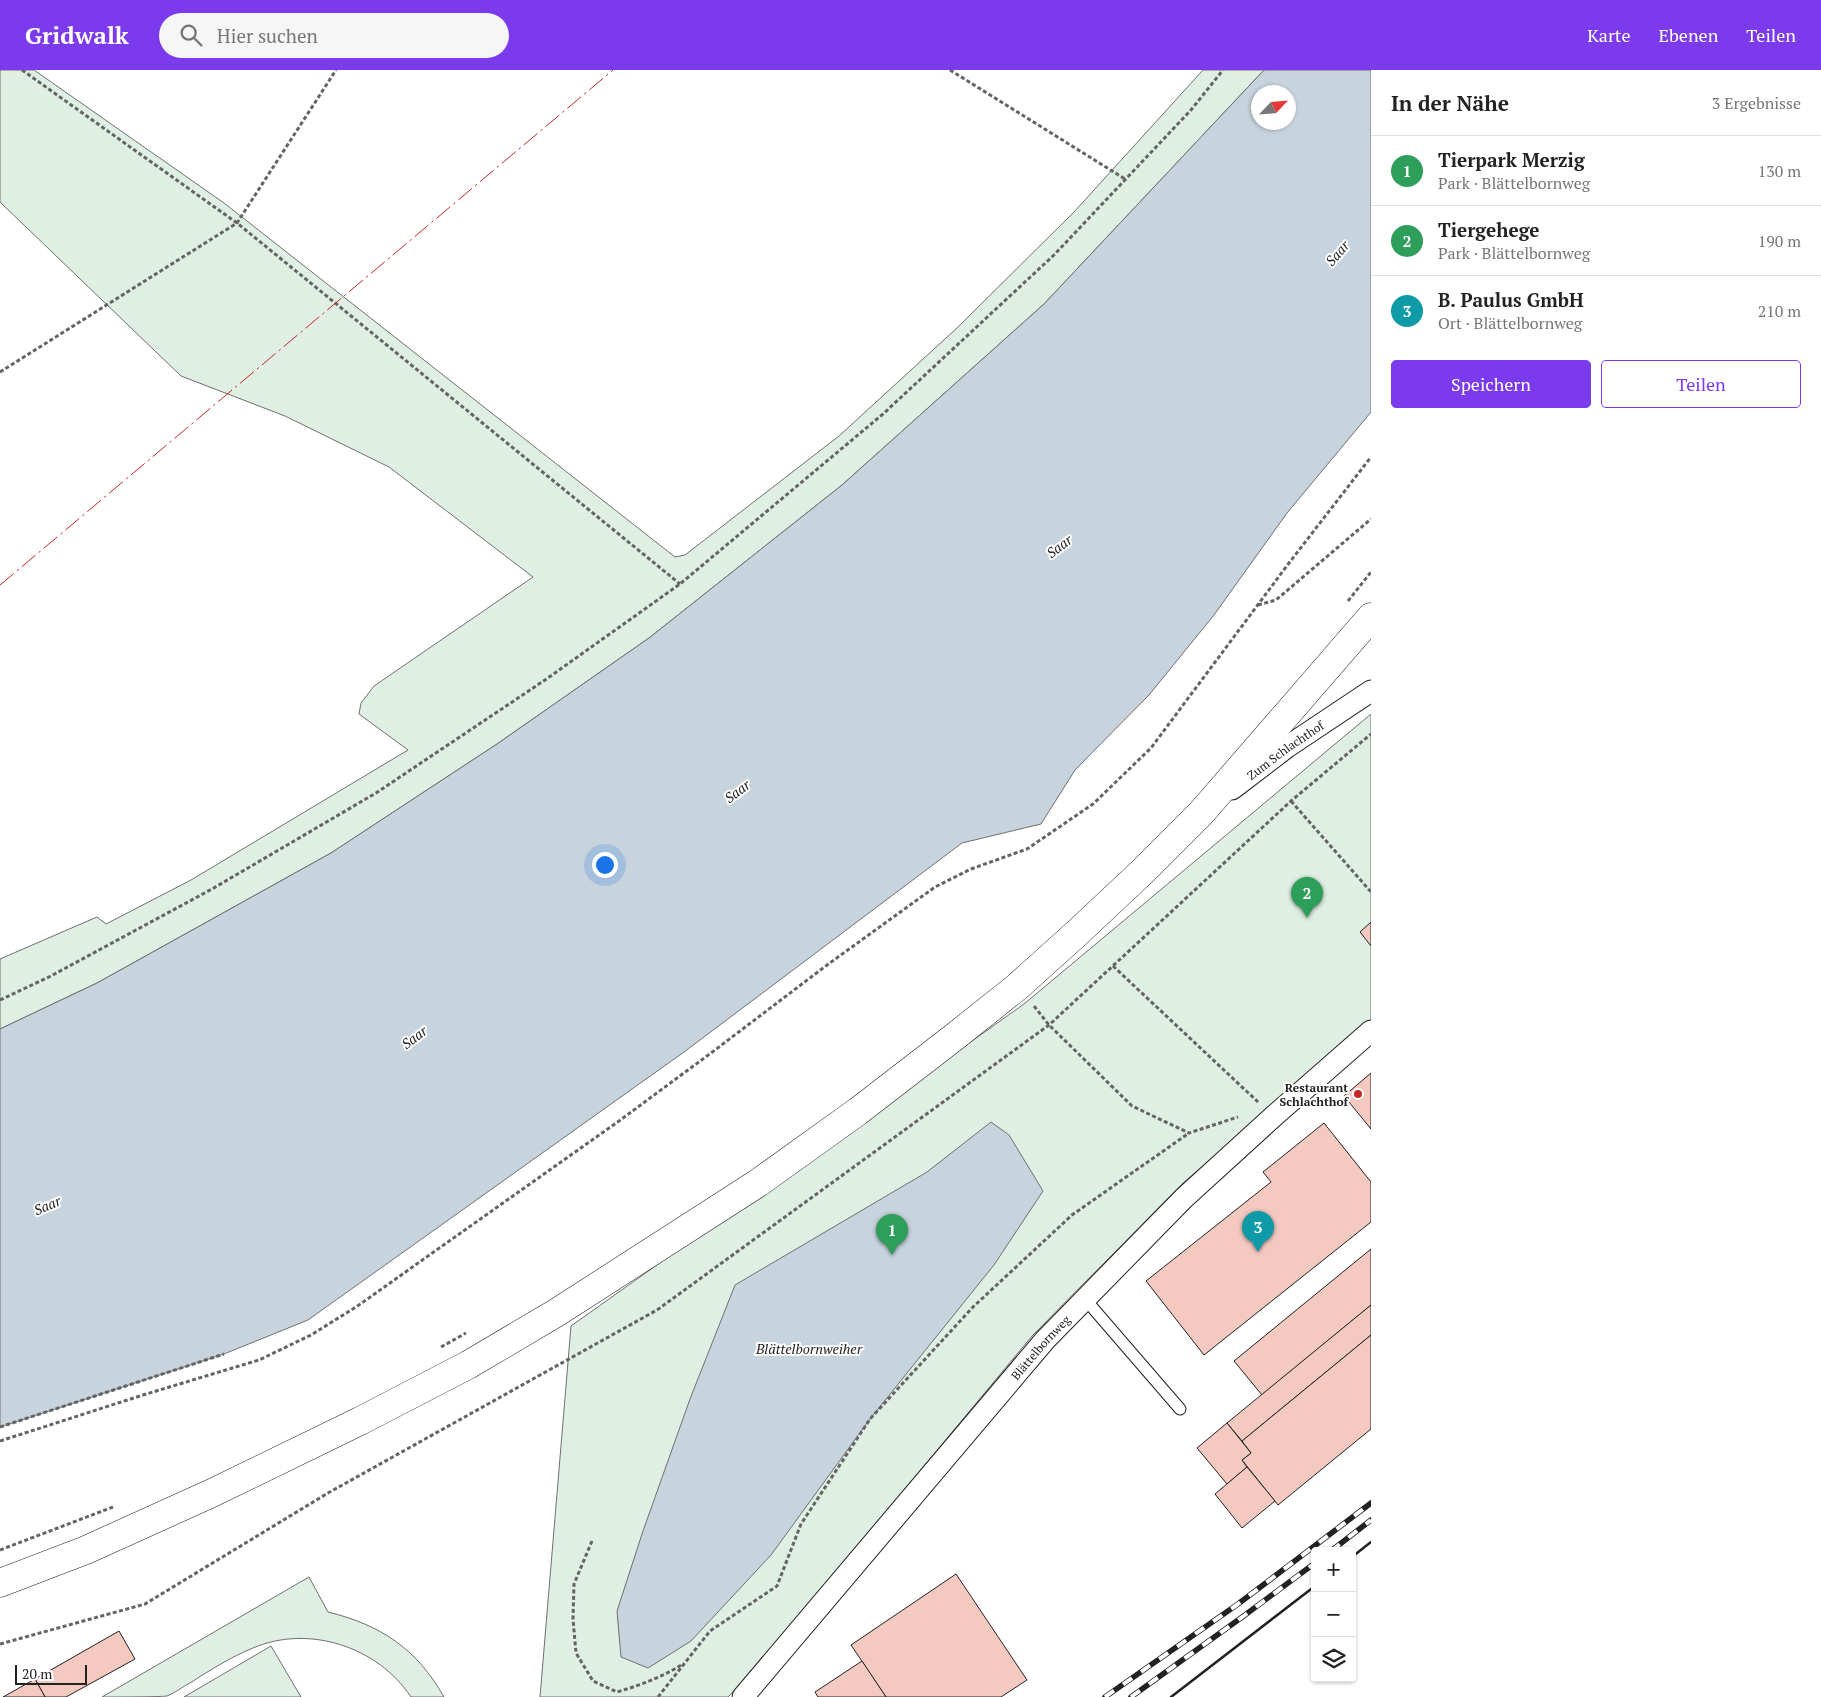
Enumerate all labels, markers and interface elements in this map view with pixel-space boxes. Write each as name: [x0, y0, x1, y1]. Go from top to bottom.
search box: [159, 13, 509, 58]
text: Gridwalk: [25, 19, 129, 51]
icon: search: [177, 21, 205, 49]
text: Hier suchen: [217, 23, 318, 48]
text: Karte: [1587, 23, 1631, 47]
text: Ebenen: [1659, 23, 1718, 47]
text: Teilen: [1746, 23, 1796, 47]
north arrow: [1251, 85, 1296, 130]
text: In der Nähe: [1391, 89, 1509, 117]
text: 3 Ergebnisse: [1712, 92, 1801, 114]
text: Tierpark Merzig: [1438, 147, 1585, 172]
text: 1: [1402, 160, 1412, 182]
text: 130 m: [1758, 160, 1801, 182]
text: Park · Blättelbornweg: [1438, 172, 1590, 194]
text: Tiergehege: [1438, 217, 1540, 242]
text: 2: [1402, 230, 1412, 252]
text: 190 m: [1758, 230, 1801, 252]
water label: Saar: [1321, 236, 1354, 270]
text: Park · Blättelbornweg: [1438, 242, 1590, 264]
text: B. Paulus GmbH: [1438, 287, 1584, 312]
text: 3: [1402, 300, 1412, 322]
text: 210 m: [1758, 300, 1801, 322]
text: Ort · Blättelbornweg: [1438, 312, 1582, 334]
button: Speichern: [1391, 360, 1591, 408]
button: Teilen: [1601, 360, 1801, 408]
water label: Saar: [1042, 530, 1076, 562]
street label: Zum Schlachthof: [1244, 717, 1327, 783]
water label: Saar: [720, 775, 754, 807]
your location: [592, 852, 618, 878]
pin: 2: [1291, 877, 1323, 918]
water label: Saar: [397, 1021, 431, 1053]
place label: Restaurant Schlachthof: [1280, 1080, 1350, 1109]
marker: Restaurant Schlachthof: [1352, 1088, 1364, 1100]
water label: Saar: [31, 1191, 64, 1219]
pin: 3: [1242, 1211, 1274, 1252]
pin: 1: [876, 1214, 908, 1255]
street label: Blättelbornweg: [1007, 1311, 1073, 1383]
water label: Blättelbornweiher: [755, 1339, 863, 1358]
map controls: [1311, 1547, 1356, 1682]
button: +: [1311, 1547, 1356, 1592]
button: −: [1311, 1592, 1356, 1637]
button: layers: [1311, 1637, 1356, 1682]
scale bar: [15, 1662, 88, 1685]
text: 20 m: [22, 1664, 52, 1683]

